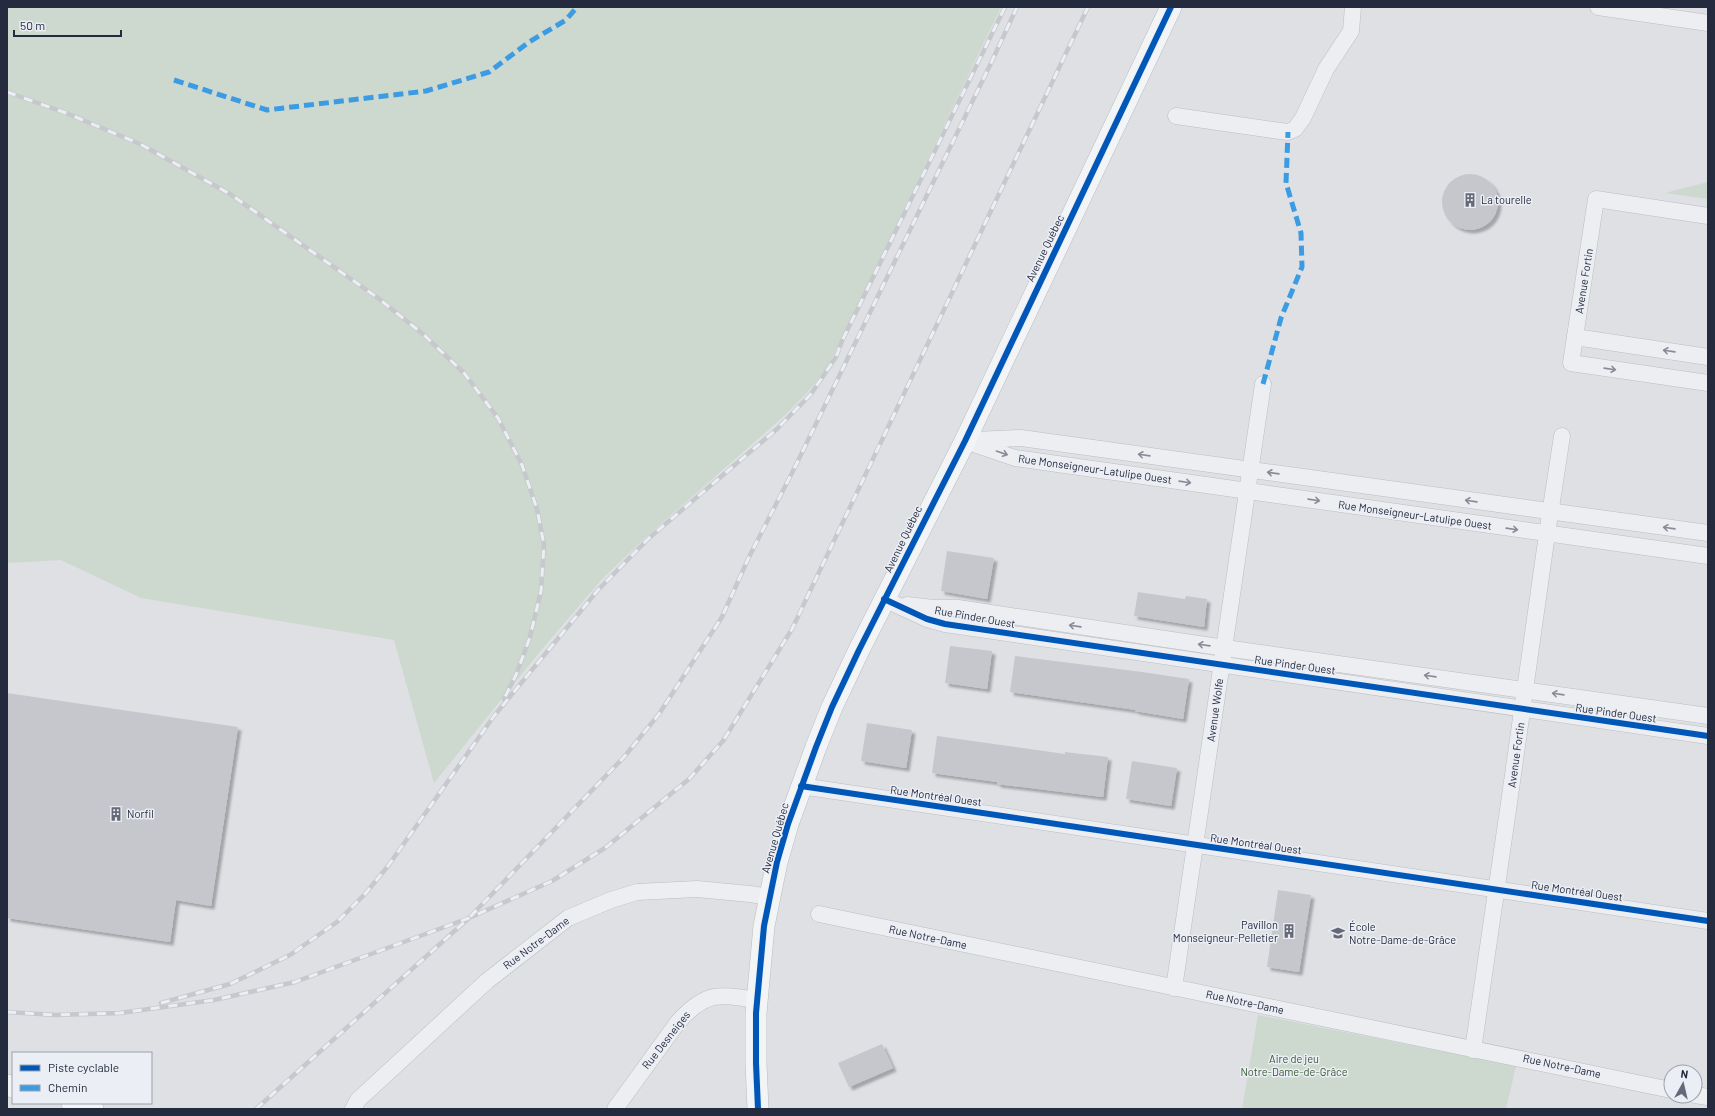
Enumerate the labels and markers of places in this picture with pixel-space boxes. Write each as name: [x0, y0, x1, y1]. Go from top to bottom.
building icon: La tourelle: [1462, 192, 1478, 208]
place label: La tourelle: [1481, 193, 1532, 206]
building icon: Norfil: [108, 806, 124, 822]
place label: Norfil: [127, 807, 154, 820]
place label: Pavillon Monseigneur-Pelletier: [1173, 918, 1278, 944]
place label: École Notre-Dame-de-Grâce: [1349, 920, 1456, 946]
building icon: Pavillon Monseigneur-Pelletier: [1281, 923, 1297, 939]
school or university icon: École Notre-Dame-de-Grâce: [1330, 925, 1346, 941]

